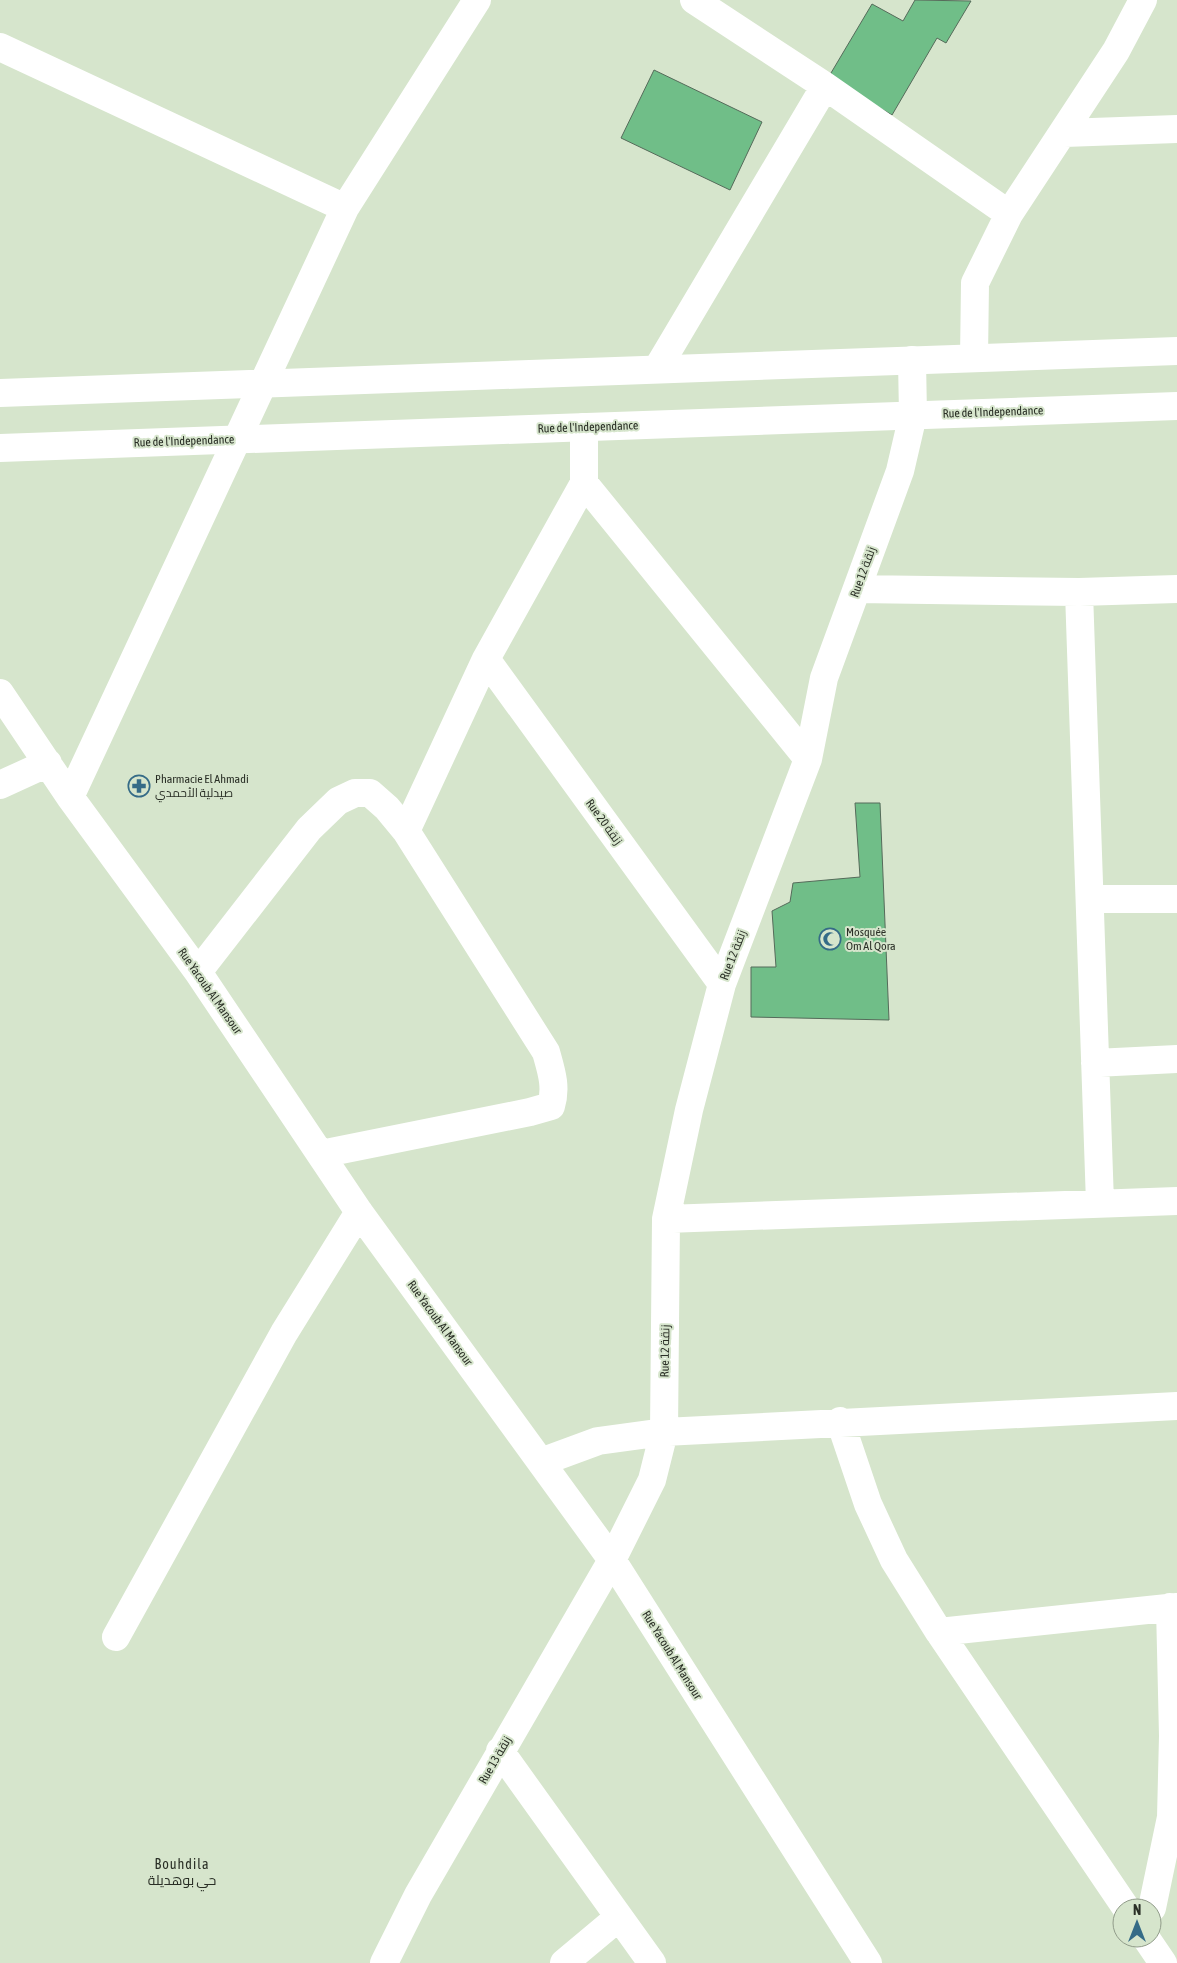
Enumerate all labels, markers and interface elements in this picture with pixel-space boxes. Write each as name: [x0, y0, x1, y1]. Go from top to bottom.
street label: Rue de l'Independance: [942, 403, 1044, 421]
street label: Rue de l'Independance: [537, 418, 639, 436]
street label: Rue de l'Independance: [133, 432, 235, 450]
street label: Rue 12 زنقة: [847, 545, 879, 599]
place label: Pharmacie El Ahmadi صيدلية الأحمدي: [155, 772, 249, 803]
pharmacy icon: Pharmacie El Ahmadi صيدلية الأحمدي: [127, 774, 151, 798]
street label: Rue 20 زنقة: [583, 797, 625, 847]
place label: Mosquée Om Al Qora: [846, 925, 896, 953]
mosque icon: Mosquée Om Al Qora: [818, 927, 842, 951]
street label: Rue 12 زنقة: [717, 928, 749, 982]
street label: Rue Yacoub Al Mansour: [175, 945, 245, 1037]
street label: Rue Yacoub Al Mansour: [404, 1278, 476, 1369]
street label: Rue 12 زنقة: [658, 1324, 672, 1378]
street label: Rue Yacoub Al Mansour: [639, 1608, 705, 1702]
street label: Rue 13 زنقة: [476, 1734, 514, 1786]
district label: Bouhdila حي بوهديلة: [148, 1856, 216, 1892]
north arrow: [1112, 1898, 1162, 1948]
text: N: [1133, 1902, 1141, 1918]

